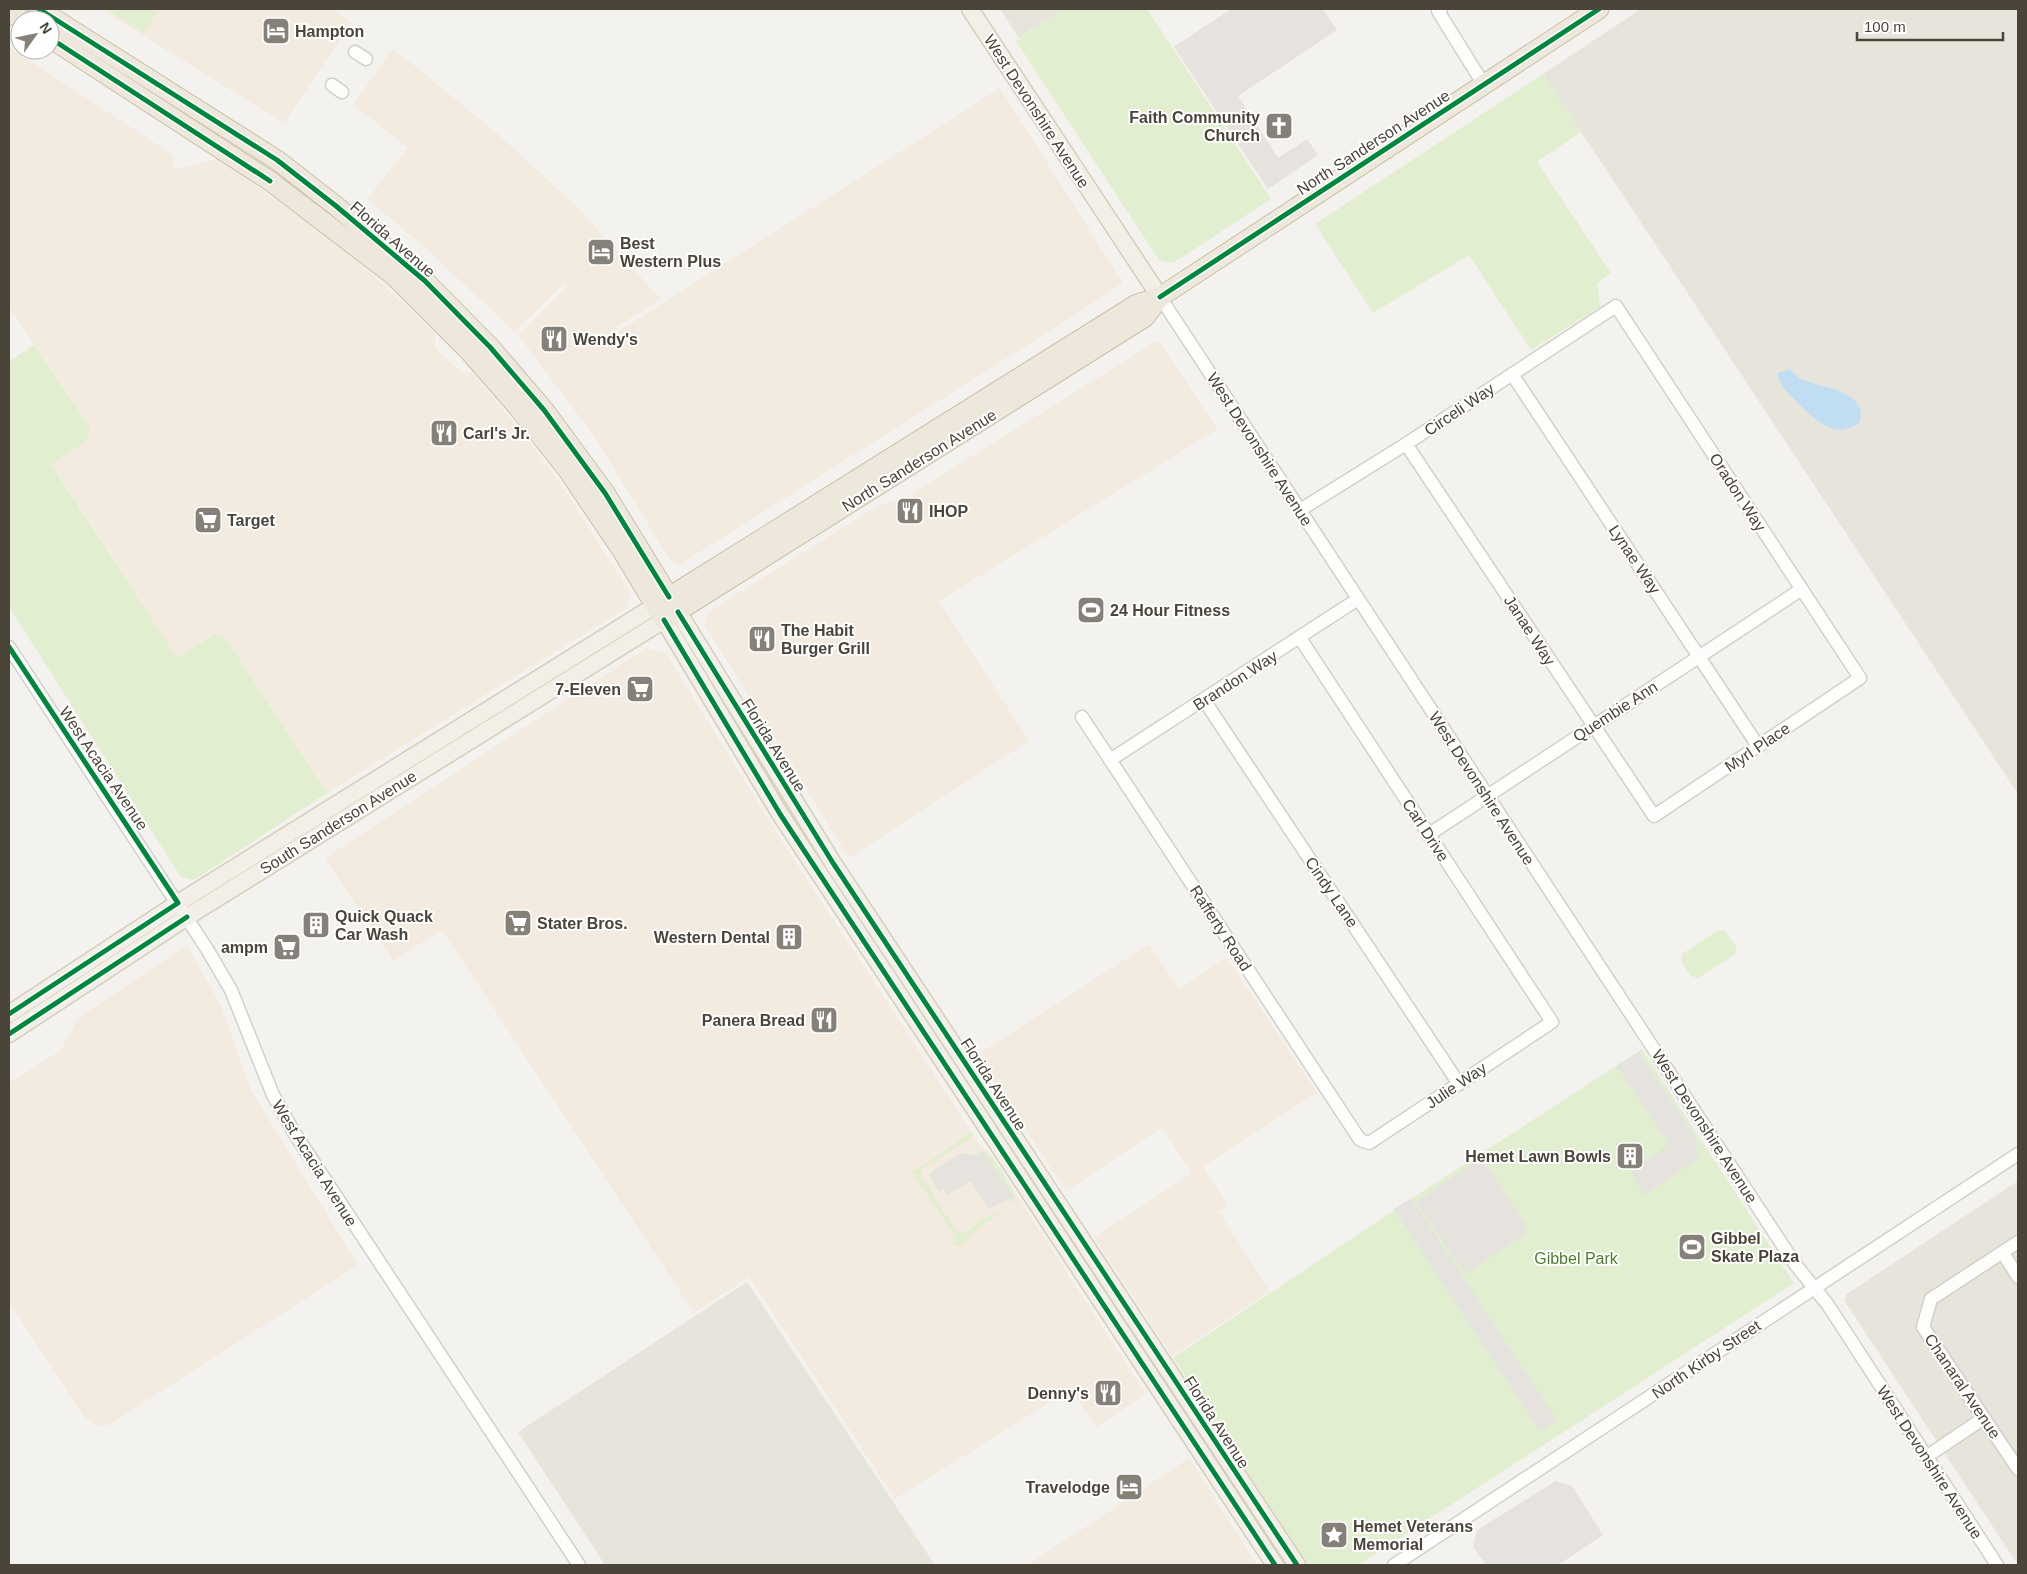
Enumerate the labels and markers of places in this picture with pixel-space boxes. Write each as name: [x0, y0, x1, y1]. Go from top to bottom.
hotel icon: Hampton: [261, 16, 291, 46]
place label: Hampton: [295, 23, 364, 40]
place label: Faith Community Church: [1129, 109, 1260, 144]
church icon: Faith Community Church: [1264, 111, 1294, 141]
place label: Best Western Plus: [620, 235, 721, 270]
hotel icon: Best Western Plus: [586, 237, 616, 267]
restaurant icon: Wendy's: [539, 324, 569, 354]
place label: Wendy's: [573, 331, 638, 348]
restaurant icon: Carl's Jr.: [429, 418, 459, 448]
place label: Carl's Jr.: [463, 425, 530, 442]
restaurant icon: IHOP: [895, 496, 925, 526]
place label: IHOP: [929, 503, 968, 520]
supermarket icon: Target: [193, 505, 223, 535]
place label: Target: [227, 512, 275, 529]
sports icon: 24 Hour Fitness: [1076, 595, 1106, 625]
place label: 24 Hour Fitness: [1110, 602, 1230, 619]
place label: The Habit Burger Grill: [781, 622, 870, 657]
restaurant icon: The Habit Burger Grill: [747, 624, 777, 654]
supermarket icon: 7-Eleven: [625, 674, 655, 704]
place label: 7-Eleven: [555, 681, 621, 698]
place label: Quick Quack Car Wash: [335, 908, 433, 943]
supermarket icon: Stater Bros.: [503, 908, 533, 938]
building icon: Quick Quack Car Wash: [301, 910, 331, 940]
place label: Stater Bros.: [537, 915, 628, 932]
building icon: Western Dental: [774, 922, 804, 952]
place label: Western Dental: [654, 929, 770, 946]
supermarket icon: ampm: [272, 932, 302, 962]
place label: ampm: [221, 939, 268, 956]
restaurant icon: Panera Bread: [809, 1005, 839, 1035]
place label: Panera Bread: [702, 1012, 805, 1029]
building icon: Hemet Lawn Bowls: [1615, 1141, 1645, 1171]
place label: Hemet Lawn Bowls: [1465, 1148, 1611, 1165]
place label: Gibbel Skate Plaza: [1711, 1230, 1799, 1265]
sports icon: Gibbel Skate Plaza: [1677, 1232, 1707, 1262]
restaurant icon: Denny's: [1093, 1378, 1123, 1408]
place label: Denny's: [1027, 1385, 1089, 1402]
hotel icon: Travelodge: [1114, 1472, 1144, 1502]
place label: Travelodge: [1026, 1479, 1110, 1496]
place label: Hemet Veterans Memorial: [1353, 1518, 1473, 1553]
place icon: Hemet Veterans Memorial: [1319, 1520, 1349, 1550]

